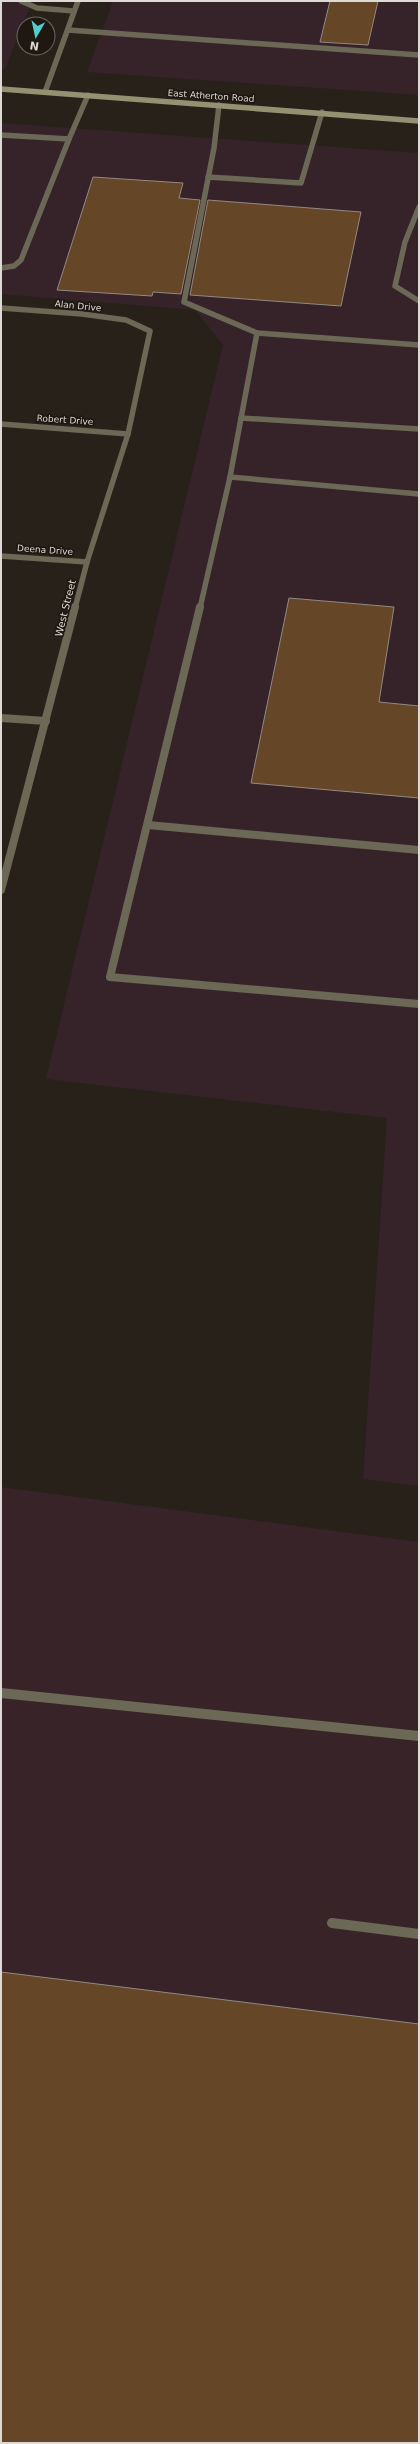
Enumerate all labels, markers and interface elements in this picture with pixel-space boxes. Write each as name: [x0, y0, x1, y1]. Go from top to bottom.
north arrow: [16, 16, 56, 56]
text: N: [29, 38, 40, 53]
street label: East Atherton Road: [167, 88, 255, 104]
street label: Alan Drive: [54, 299, 102, 313]
street label: Robert Drive: [36, 413, 94, 427]
street label: Deena Drive: [17, 543, 74, 557]
street label: West Street: [53, 579, 78, 638]

